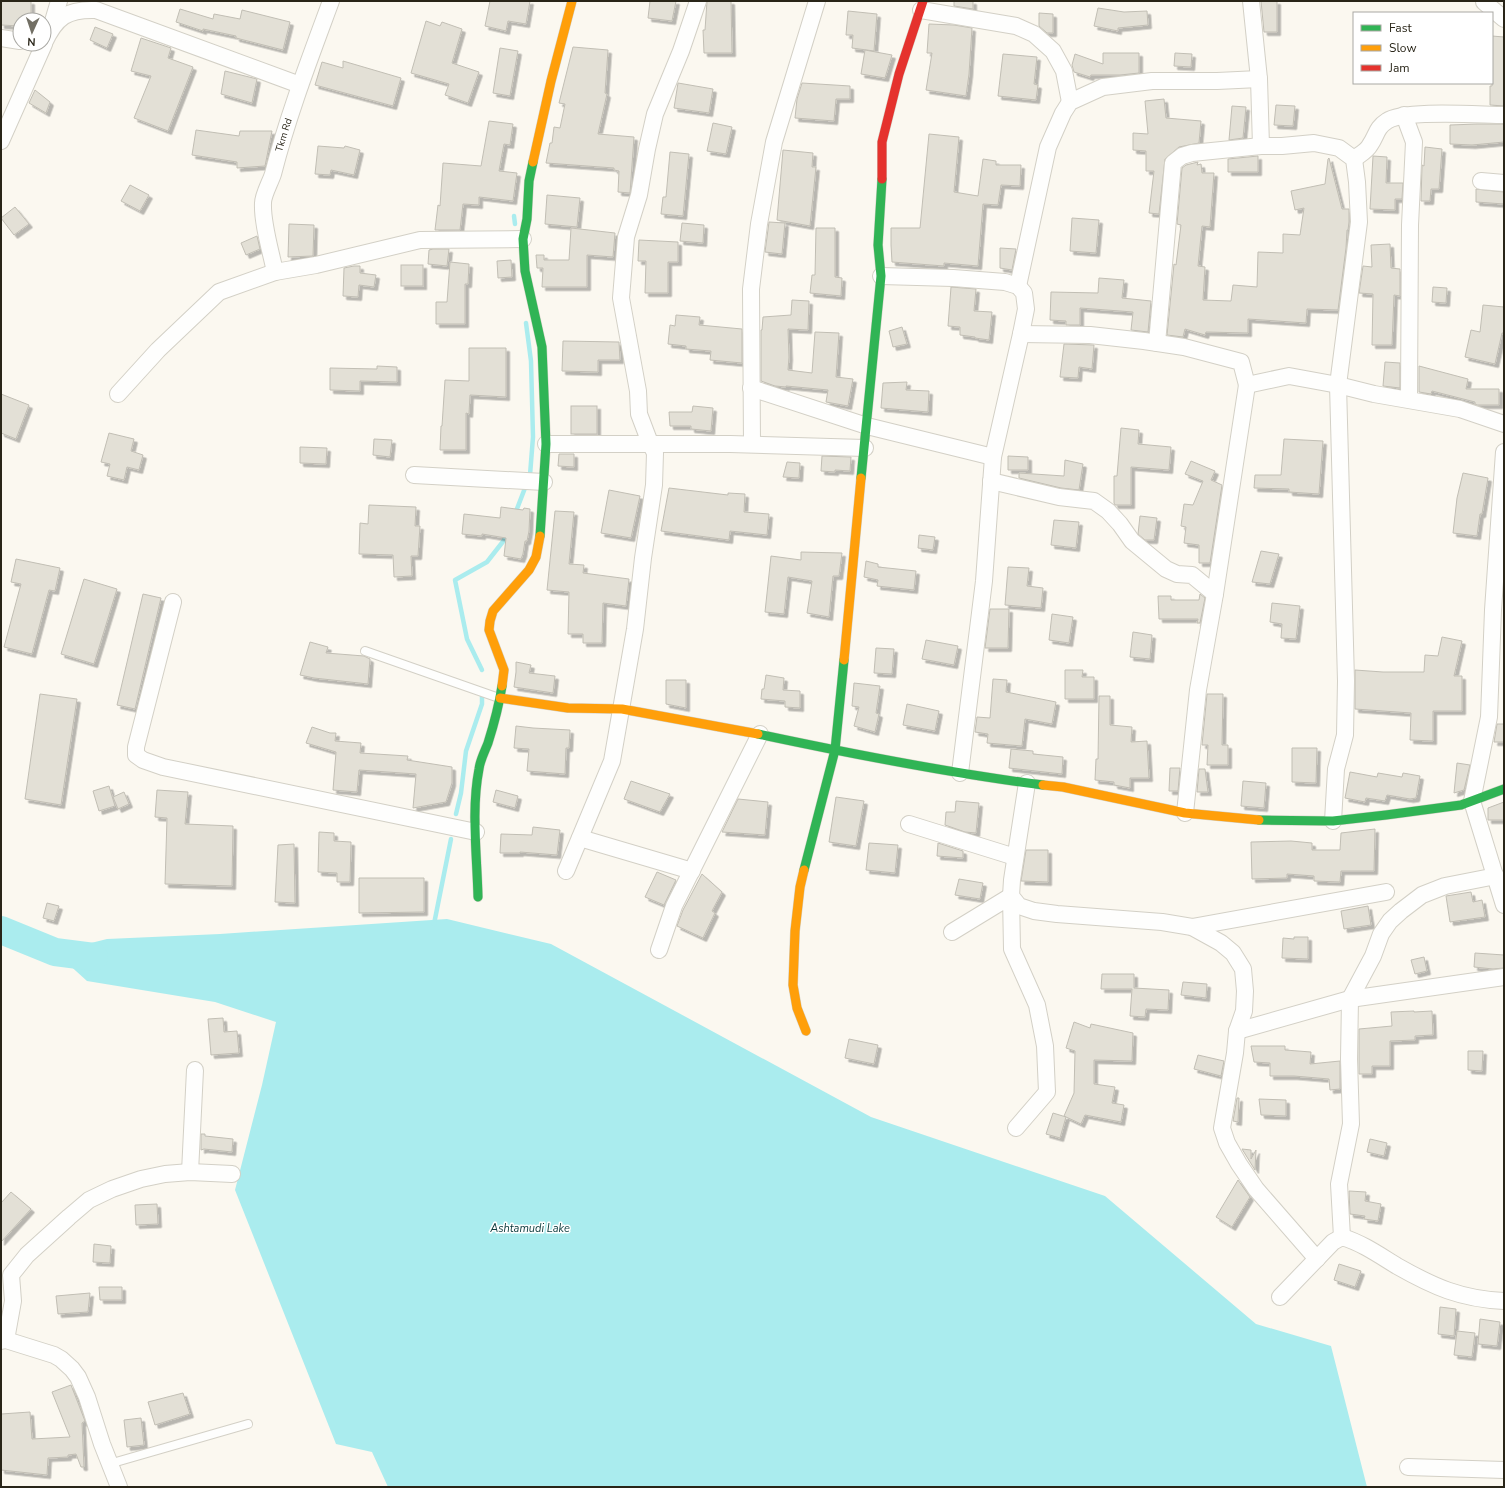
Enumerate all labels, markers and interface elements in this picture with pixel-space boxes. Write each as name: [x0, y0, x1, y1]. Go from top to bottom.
north arrow: [12, 12, 52, 52]
legend: [1353, 12, 1493, 84]
text: Fast: [1389, 20, 1412, 36]
text: N: [27, 34, 36, 49]
text: Slow: [1389, 40, 1417, 56]
text: Jam: [1388, 60, 1410, 76]
street label: Tkm Rd: [272, 116, 296, 154]
water label: Ashtamudi Lake: [489, 1221, 570, 1236]

